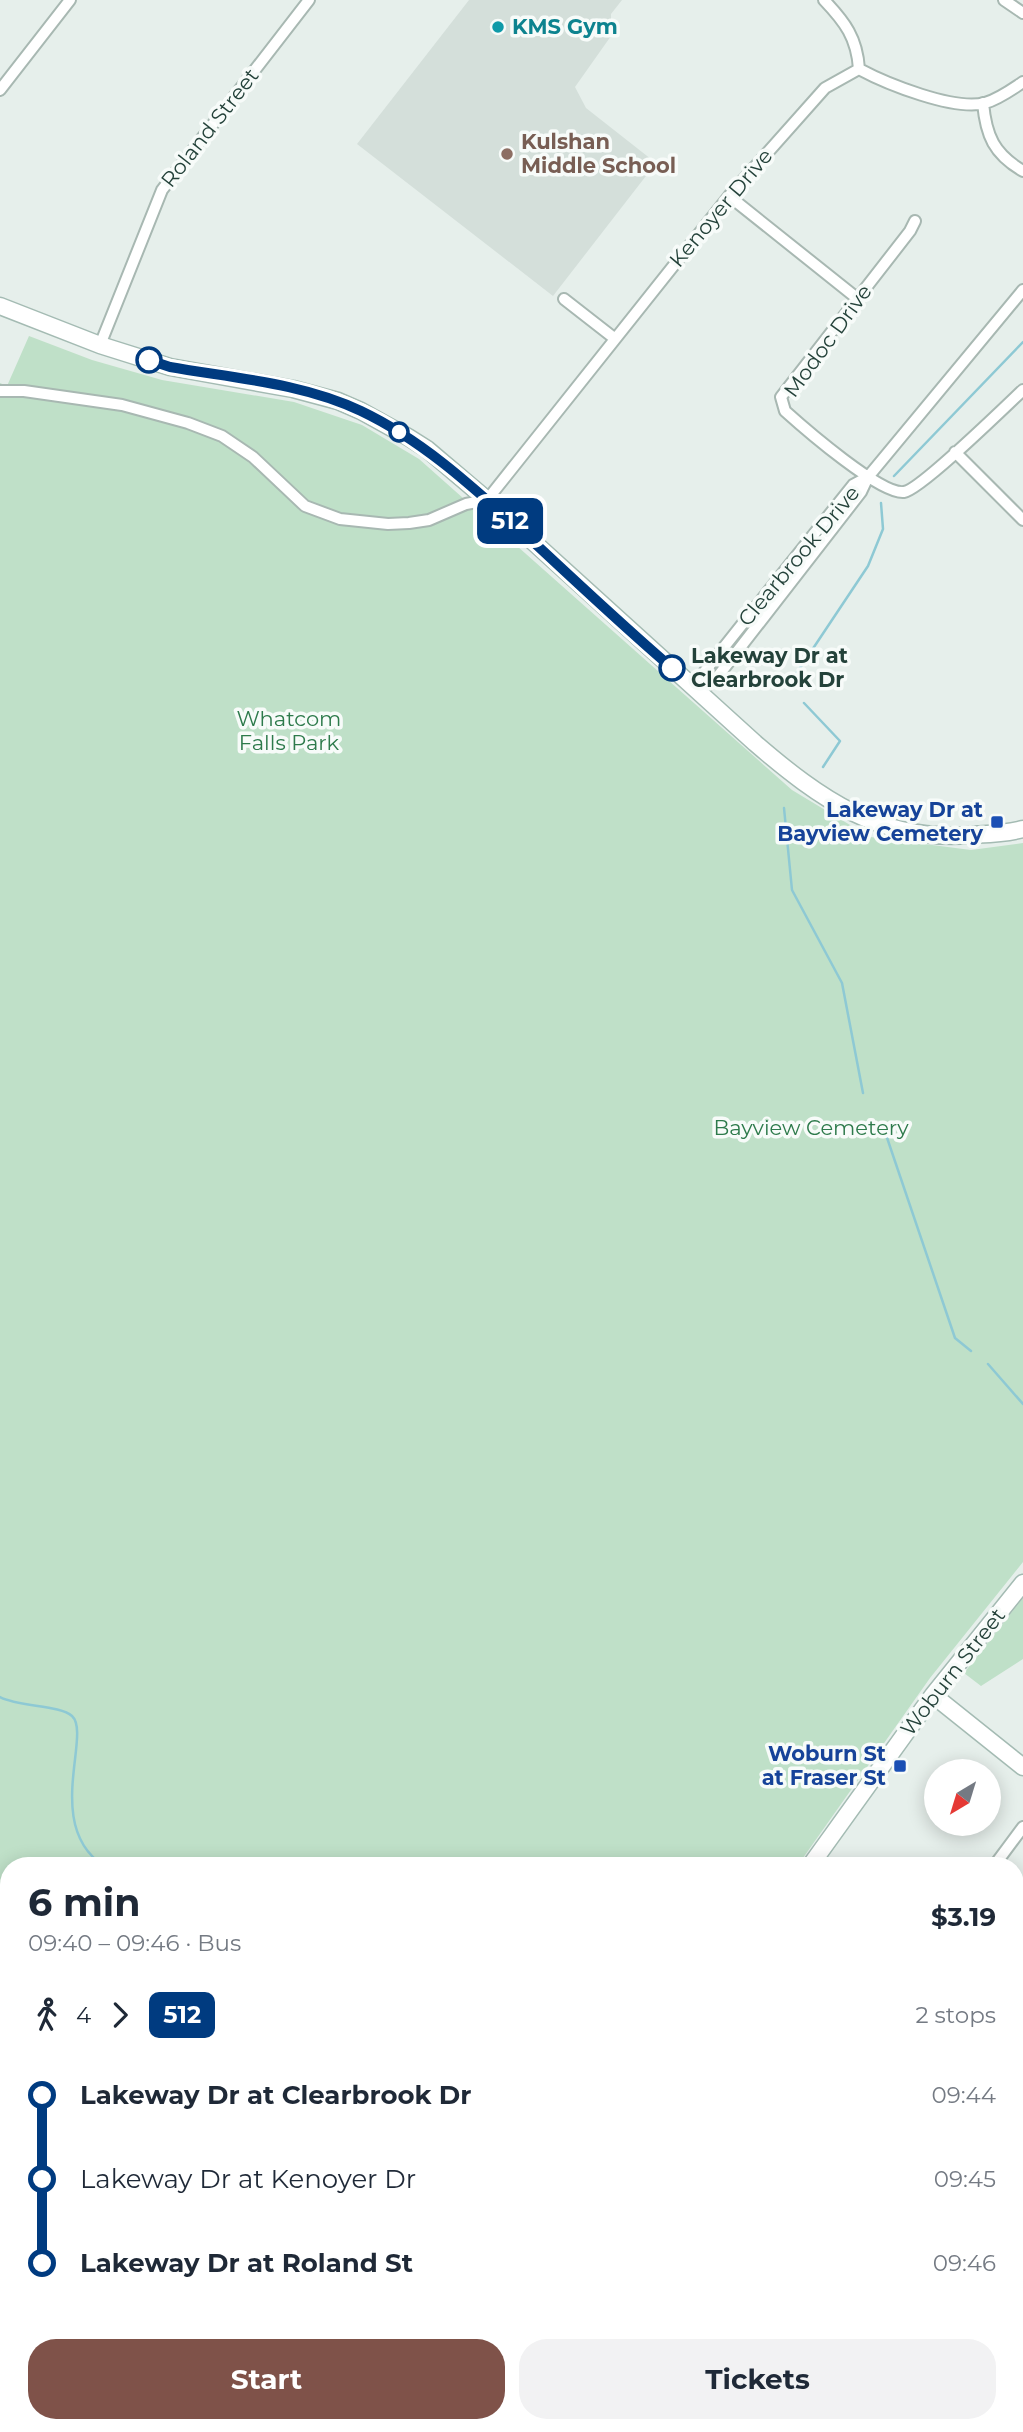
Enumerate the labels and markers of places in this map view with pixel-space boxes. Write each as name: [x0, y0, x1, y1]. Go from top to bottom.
place label: KMS Gym: [512, 14, 618, 39]
marker: KMS Gym: [490, 19, 506, 35]
place label: Kulshan Middle School: [521, 129, 676, 178]
marker: Kulshan Middle School: [499, 146, 515, 162]
unlabelled marker: [136, 347, 162, 373]
unlabelled marker: [389, 422, 409, 442]
place label: Lakeway Dr at Clearbrook Dr: [691, 643, 848, 692]
marker: Lakeway Dr at Clearbrook Dr: [659, 655, 685, 681]
place label: Lakeway Dr at Bayview Cemetery: [777, 797, 983, 846]
marker: Lakeway Dr at Bayview Cemetery: [989, 814, 1005, 830]
place label: Woburn St at Fraser St: [762, 1741, 886, 1790]
marker: Woburn St at Fraser St: [892, 1758, 908, 1774]

